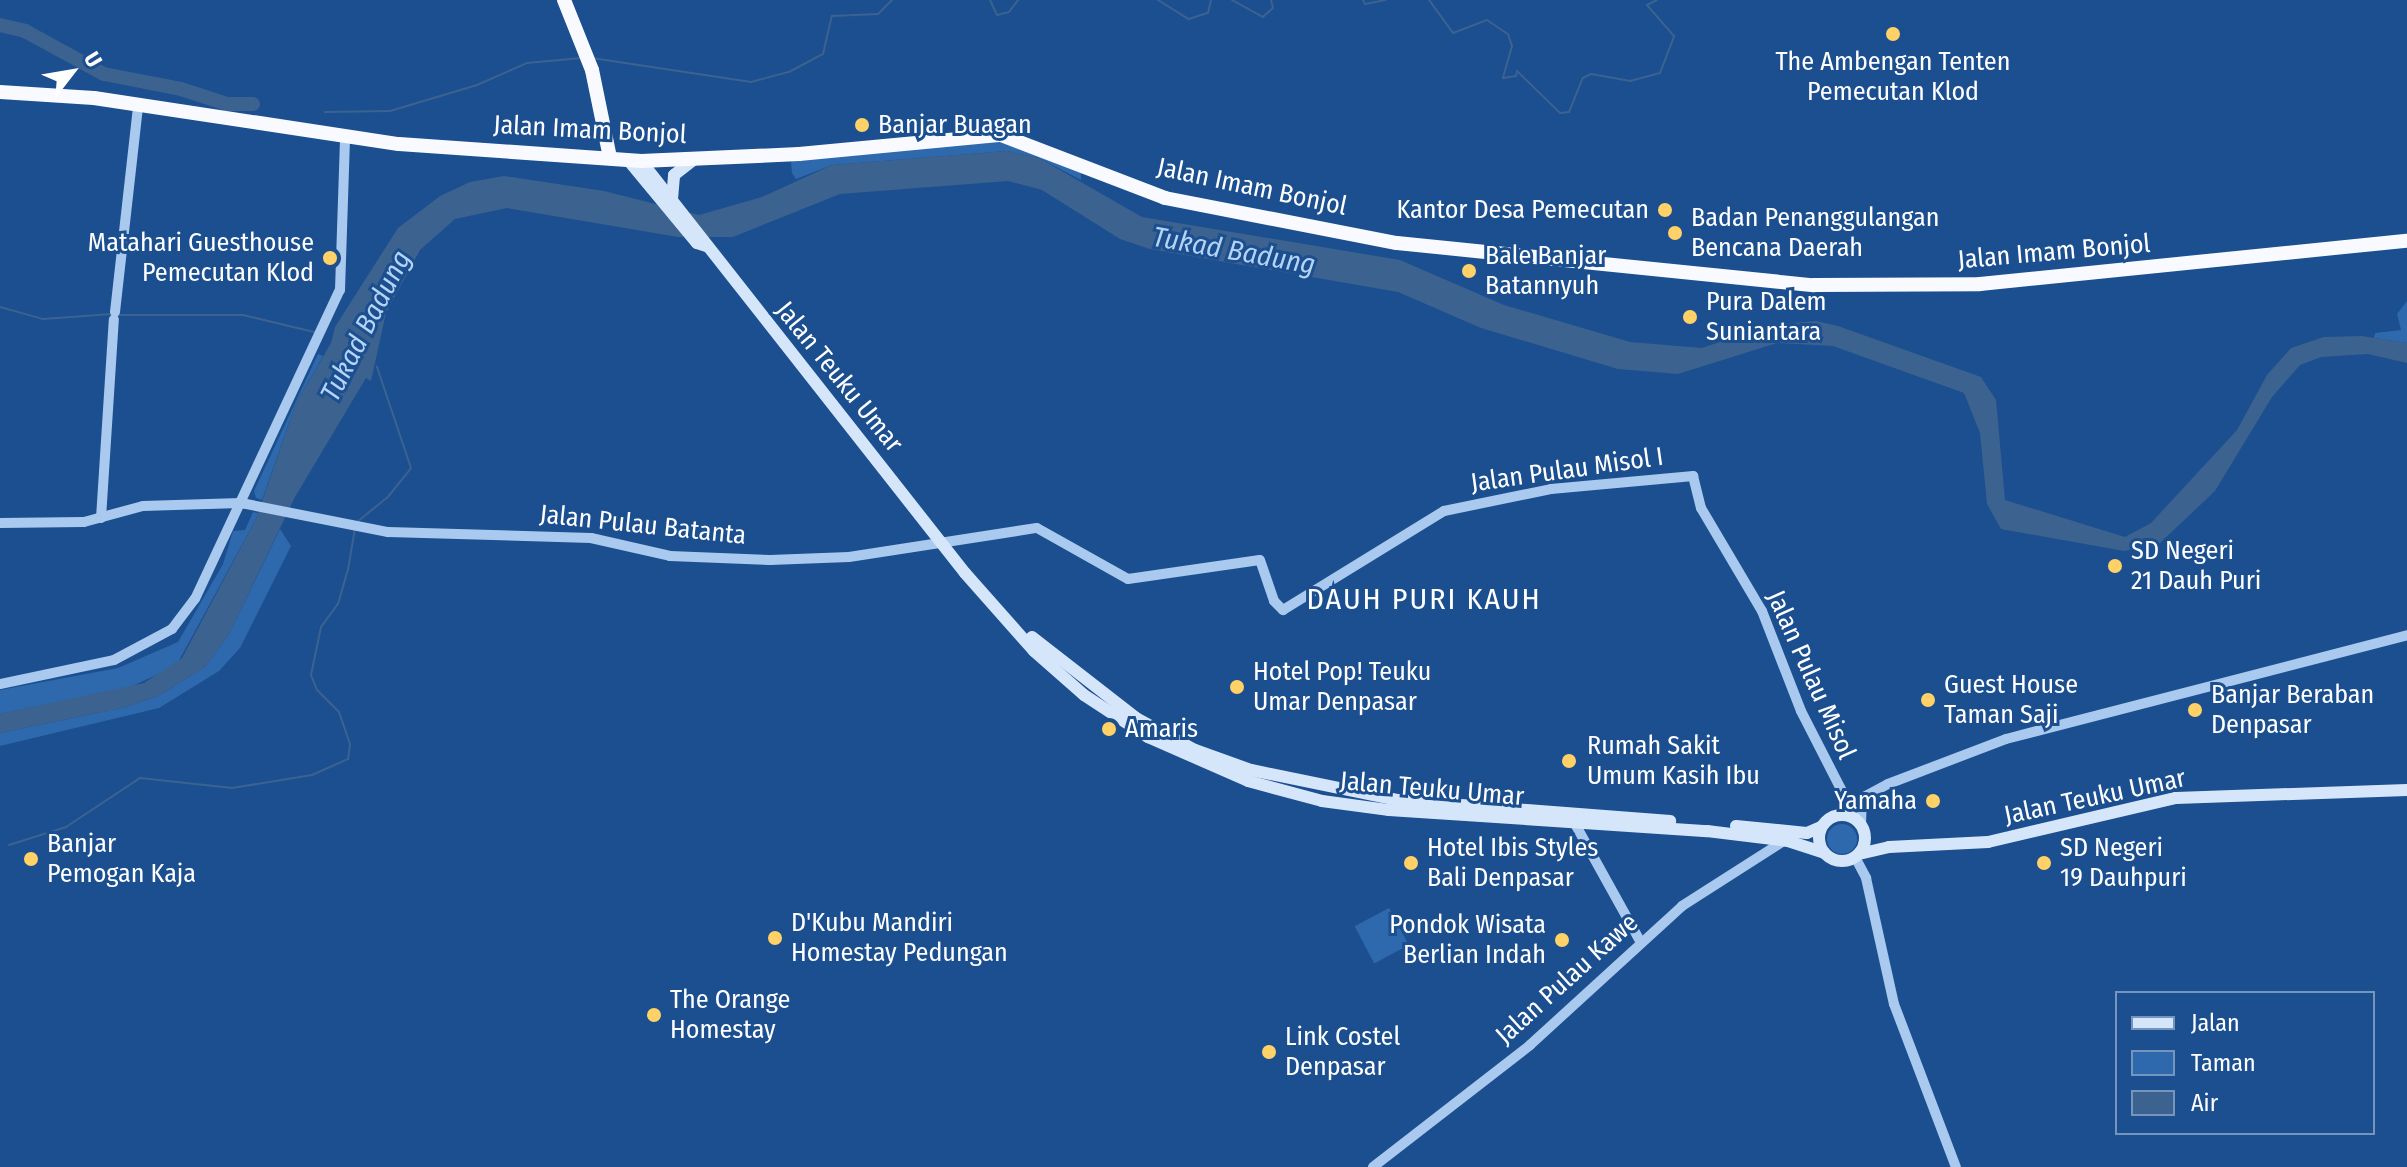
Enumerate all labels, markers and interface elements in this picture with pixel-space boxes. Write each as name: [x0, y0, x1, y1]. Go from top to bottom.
marker: The Ambengan Tenten Pemecutan Klod: [1884, 25, 1902, 43]
north arrow: [32, 32, 112, 112]
place label: The Ambengan Tenten Pemecutan Klod: [1776, 46, 2010, 108]
text: U: [78, 47, 108, 72]
street label: Jalan Imam Bonjol: [493, 109, 687, 151]
place label: Banjar Buagan: [878, 109, 1032, 141]
marker: Banjar Buagan: [853, 116, 871, 134]
street label: Jalan Imam Bonjol: [1154, 152, 1350, 222]
place label: Kantor Desa Pemecutan: [1397, 194, 1649, 226]
marker: Kantor Desa Pemecutan: [1656, 201, 1674, 219]
place label: Badan Penanggulangan Bencana Daerah: [1691, 202, 1939, 264]
water label: Tukad Badung: [1150, 220, 1318, 282]
marker: Badan Penanggulangan Bencana Daerah: [1666, 224, 1684, 242]
place label: Matahari Guesthouse Pemecutan Klod: [88, 227, 314, 288]
street label: Jalan Imam Bonjol: [1956, 228, 2152, 276]
place label: Bale Banjar Batannyuh: [1485, 240, 1606, 302]
water label: Tukad Badung: [314, 245, 418, 407]
marker: Matahari Guesthouse Pemecutan Klod: [321, 249, 339, 267]
marker: Bale Banjar Batannyuh: [1460, 262, 1478, 280]
place label: Pura Dalem Suniantara: [1706, 286, 1827, 348]
street label: Jalan Teuku Umar: [769, 295, 909, 459]
marker: Pura Dalem Suniantara: [1681, 308, 1699, 326]
street label: Jalan Pulau Misol I: [1469, 441, 1665, 499]
street label: Jalan Pulau Batanta: [538, 499, 748, 551]
place label: SD Negeri 21 Dauh Puri: [2131, 535, 2261, 596]
marker: SD Negeri 21 Dauh Puri: [2106, 557, 2124, 575]
district label: DAUH PURI KAUH: [1306, 581, 1542, 617]
street label: Jalan Pulau Misol: [1760, 586, 1862, 764]
place label: Hotel Pop! Teuku Umar Denpasar: [1253, 656, 1431, 718]
place label: Guest House Taman Saji: [1944, 669, 2078, 730]
marker: Hotel Pop! Teuku Umar Denpasar: [1228, 678, 1246, 696]
place label: Banjar Beraban Denpasar: [2211, 679, 2374, 740]
marker: Guest House Taman Saji: [1919, 691, 1937, 709]
marker: Banjar Beraban Denpasar: [2186, 701, 2204, 719]
place label: Amaris: [1125, 713, 1198, 745]
marker: Amaris: [1100, 720, 1118, 738]
place label: Rumah Sakit Umum Kasih Ibu: [1587, 730, 1760, 792]
marker: Rumah Sakit Umum Kasih Ibu: [1558, 750, 1580, 772]
street label: Jalan Teuku Umar: [2001, 763, 2189, 831]
street label: Jalan Teuku Umar: [1339, 765, 1525, 813]
place label: Yamaha: [1834, 785, 1917, 817]
marker: Yamaha: [1924, 792, 1942, 810]
place label: Banjar Pemogan Kaja: [47, 828, 196, 890]
place label: Hotel Ibis Styles Bali Denpasar: [1427, 832, 1598, 894]
place label: SD Negeri 19 Dauhpuri: [2060, 832, 2187, 894]
marker: Banjar Pemogan Kaja: [22, 850, 40, 868]
marker: Hotel Ibis Styles Bali Denpasar: [1402, 854, 1420, 872]
marker: SD Negeri 19 Dauhpuri: [2035, 854, 2053, 872]
place label: D'Kubu Mandiri Homestay Pedungan: [791, 907, 1008, 968]
street label: Jalan Pulau Kawe: [1489, 907, 1645, 1051]
place label: Pondok Wisata Berlian Indah: [1389, 909, 1546, 970]
marker: D'Kubu Mandiri Homestay Pedungan: [766, 929, 784, 947]
marker: Pondok Wisata Berlian Indah: [1553, 931, 1571, 949]
place label: The Orange Homestay: [670, 984, 790, 1046]
legend: [2115, 991, 2375, 1135]
marker: The Orange Homestay: [645, 1006, 663, 1024]
text: Jalan: [2191, 1009, 2240, 1037]
place label: Link Costel Denpasar: [1285, 1021, 1400, 1082]
marker: Link Costel Denpasar: [1260, 1043, 1278, 1061]
text: Taman: [2191, 1049, 2256, 1077]
text: Air: [2191, 1089, 2218, 1117]

